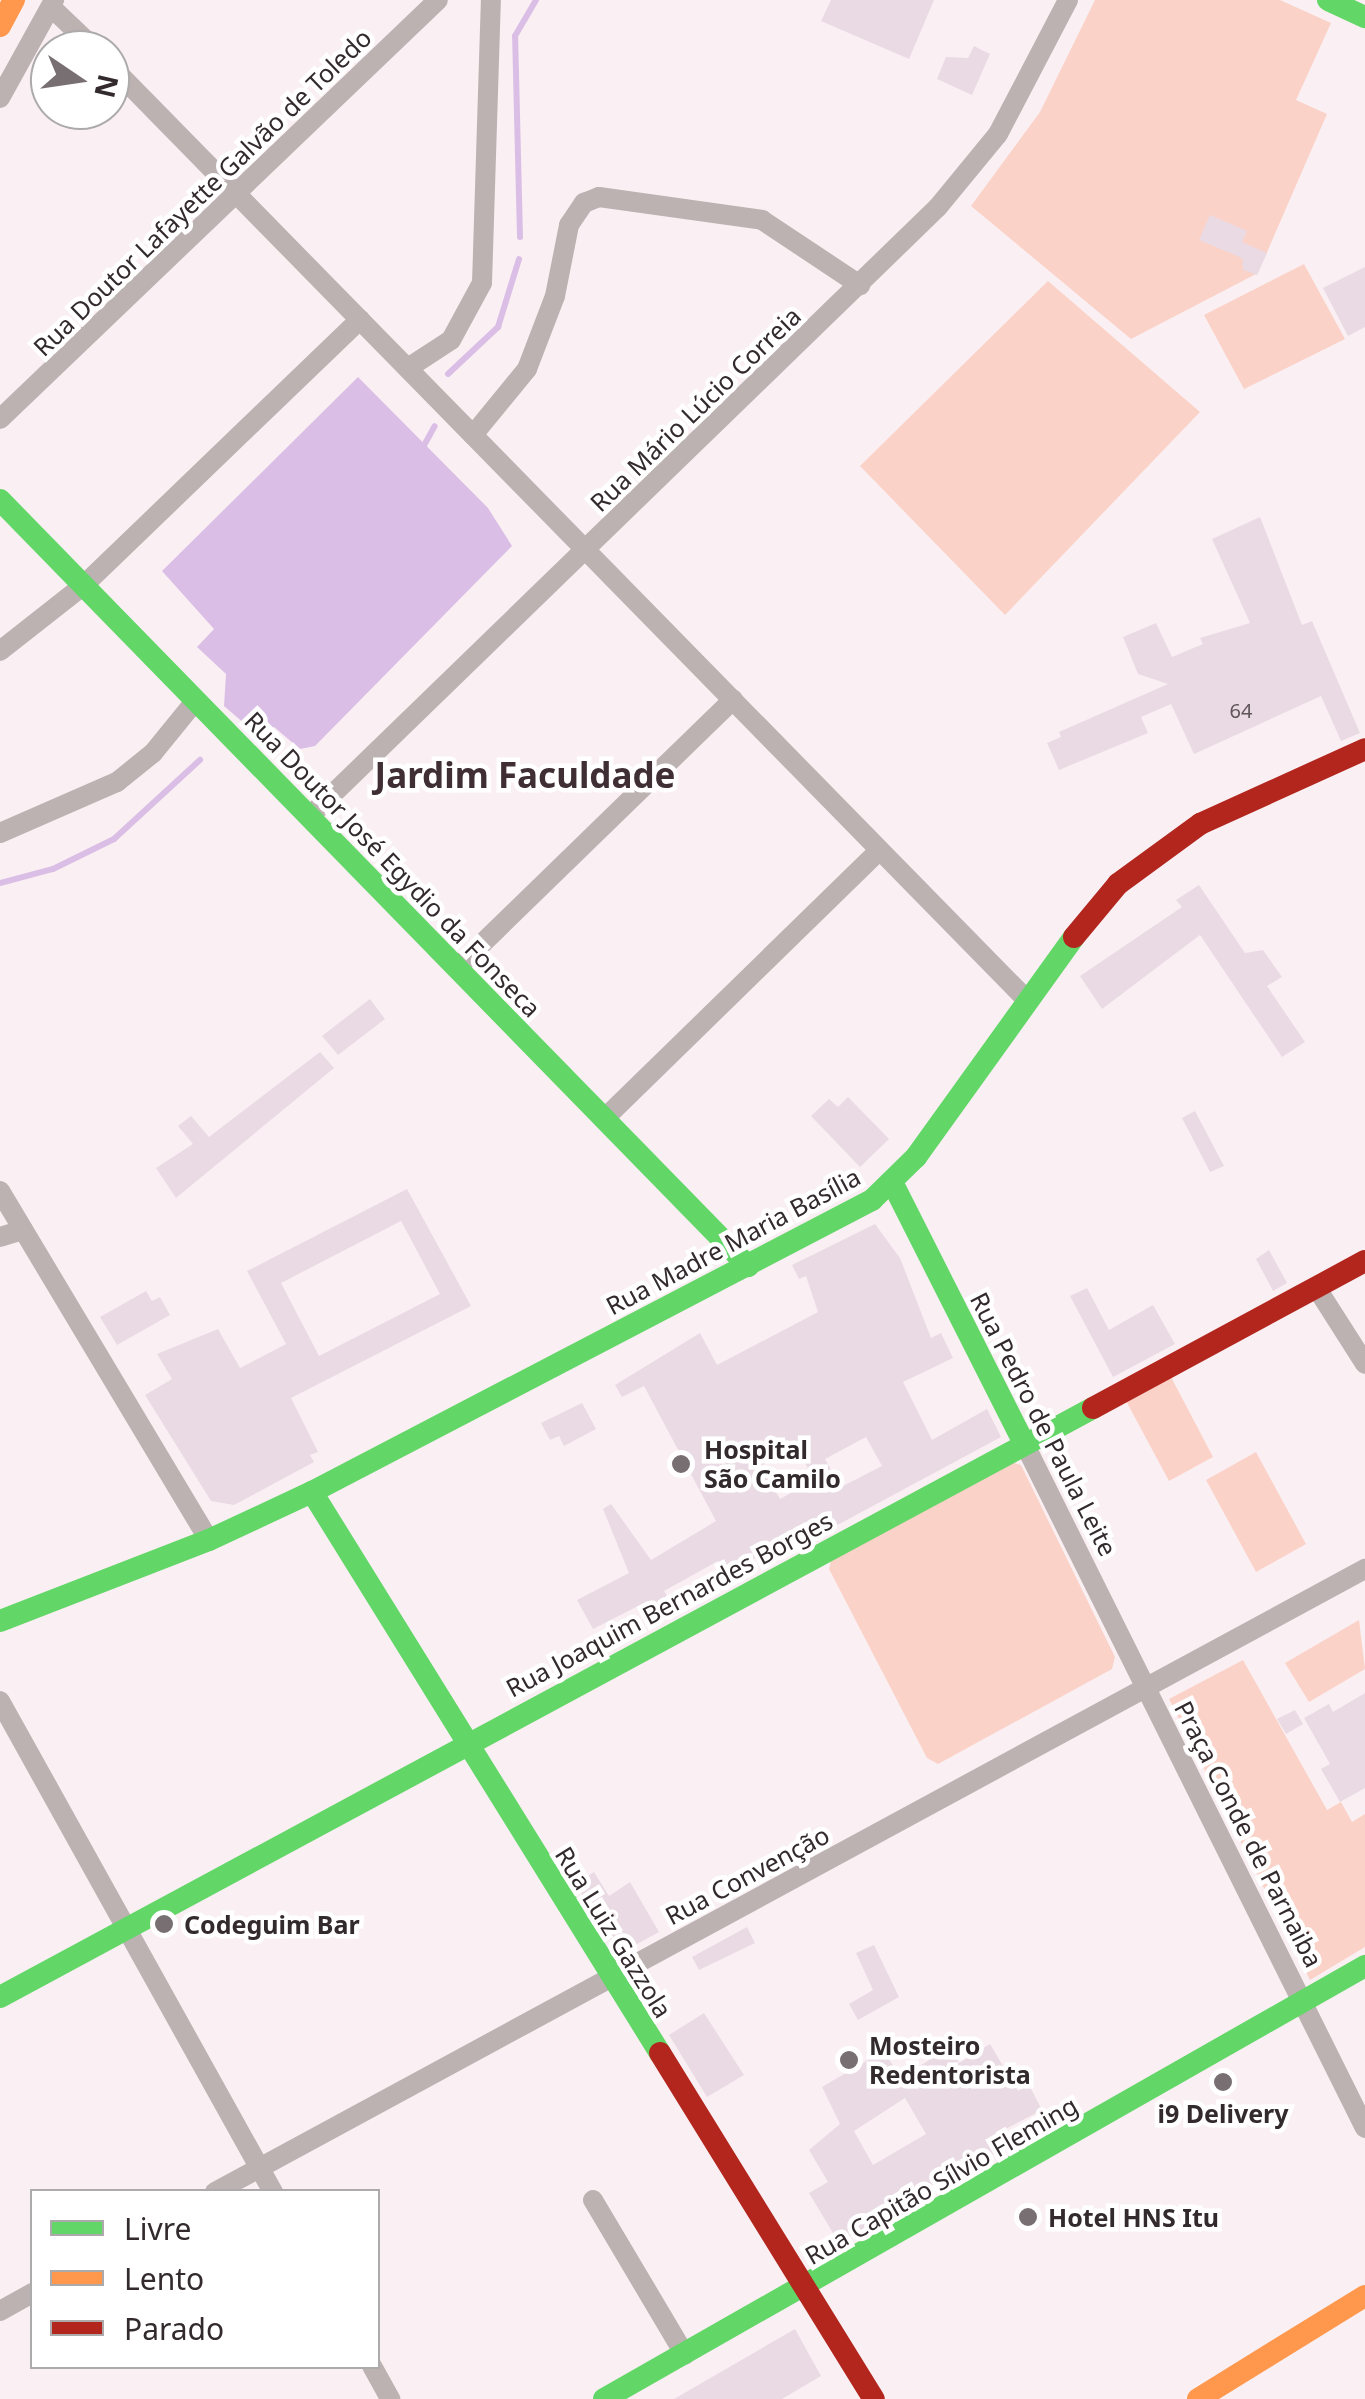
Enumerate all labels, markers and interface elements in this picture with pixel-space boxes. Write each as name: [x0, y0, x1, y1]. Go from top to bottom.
street label: Rua Doutor Lafayette Galvão de Toledo: [27, 22, 377, 362]
north arrow: [30, 30, 130, 130]
text: N: [86, 71, 128, 102]
street label: Rua Mário Lúcio Correia: [584, 301, 806, 517]
house number: 64: [1230, 698, 1252, 722]
street label: Rua Doutor José Egydio da Fonseca: [239, 705, 547, 1023]
district label: Jardim Faculdade: [375, 754, 675, 796]
street label: Rua Madre Maria Basília: [601, 1161, 865, 1321]
street label: Rua Pedro de Paula Leite: [964, 1287, 1124, 1561]
place label: Hospital São Camilo: [704, 1435, 841, 1494]
marker: Hospital São Camilo: [668, 1451, 694, 1477]
street label: Rua Joaquim Bernardes Borges: [501, 1505, 837, 1703]
street label: Praça Conde de Parnaiba: [1169, 1696, 1329, 1972]
street label: Rua Convenção: [660, 1819, 834, 1931]
street label: Rua Luiz Gazzola: [549, 1841, 679, 2023]
place label: Codeguim Bar: [184, 1909, 360, 1939]
marker: Codeguim Bar: [153, 1913, 175, 1935]
place label: Mosteiro Redentorista: [869, 2031, 1031, 2090]
marker: Mosteiro Redentorista: [838, 2049, 860, 2071]
marker: i9 Delivery: [1212, 2071, 1234, 2093]
street label: Rua Capitão Sílvio Fleming: [800, 2090, 1082, 2270]
place label: i9 Delivery: [1157, 2098, 1289, 2128]
legend: [30, 2189, 380, 2369]
place label: Hotel HNS Itu: [1048, 2202, 1219, 2232]
marker: Hotel HNS Itu: [1017, 2206, 1039, 2228]
text: Livre: [124, 2208, 191, 2249]
text: Lento: [124, 2258, 204, 2299]
text: Parado: [124, 2308, 224, 2349]

